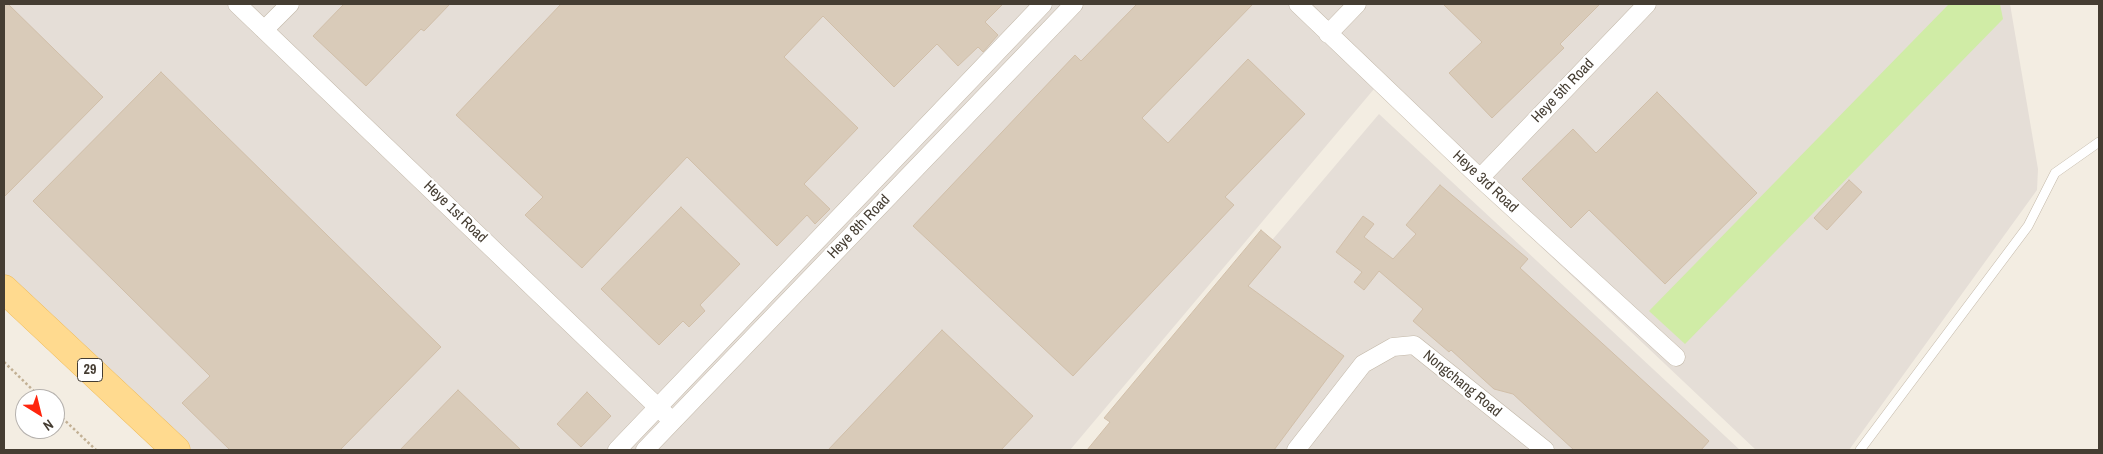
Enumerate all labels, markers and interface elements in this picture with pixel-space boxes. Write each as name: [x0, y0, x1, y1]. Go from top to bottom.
street label: Heye 5th Road: [1528, 55, 1598, 127]
street label: Heye 3rd Road: [1449, 147, 1521, 217]
street label: Heye 1st Road: [419, 177, 491, 247]
street label: Heye 8th Road: [824, 191, 894, 263]
street label: Nongchang Road: [1419, 347, 1505, 421]
road number: 29: [78, 358, 102, 382]
north arrow: [15, 389, 65, 439]
text: N: [40, 416, 57, 435]

